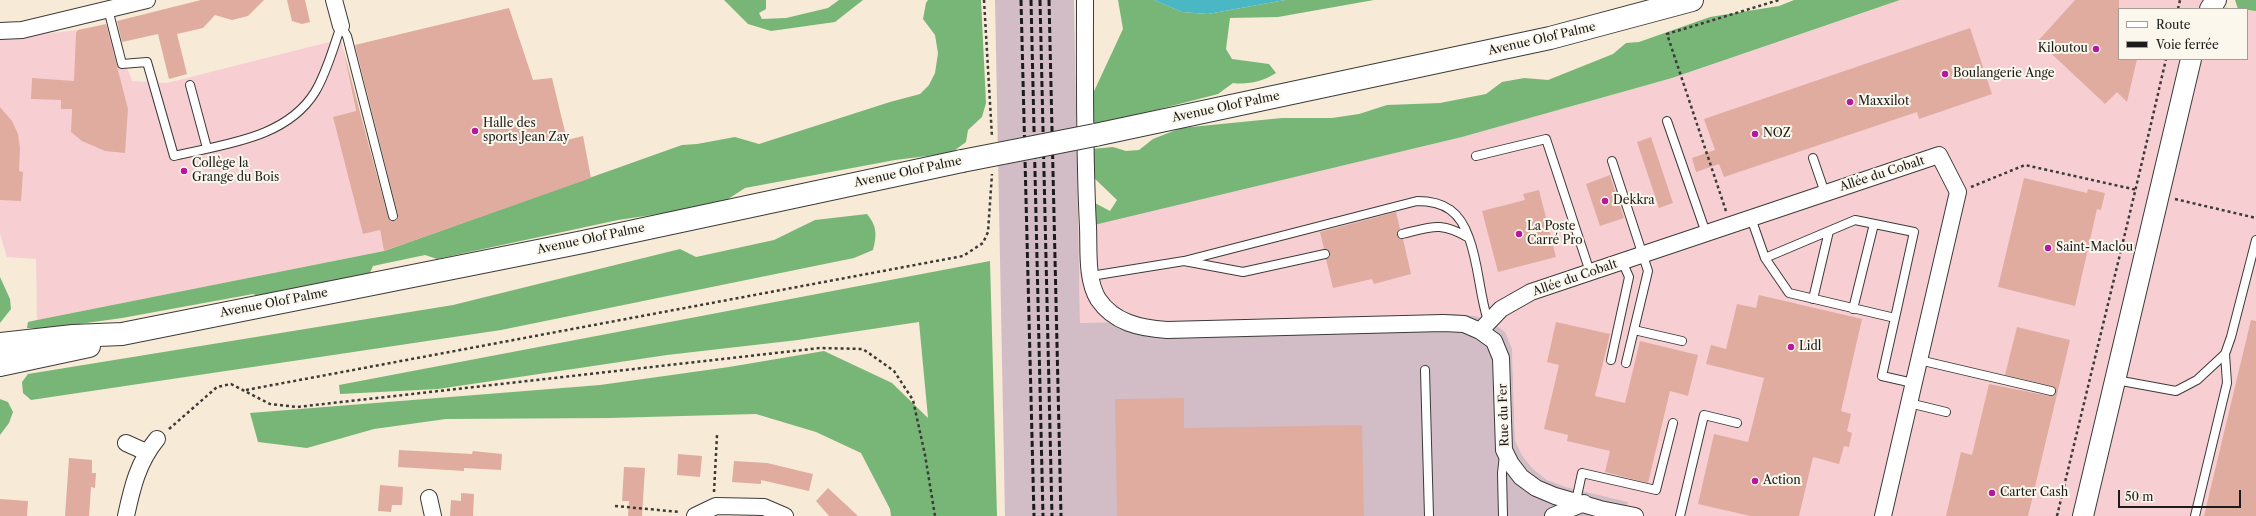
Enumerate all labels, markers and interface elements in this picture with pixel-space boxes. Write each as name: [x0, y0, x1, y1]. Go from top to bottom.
legend: [2118, 8, 2248, 60]
text: Route: [2156, 17, 2190, 32]
street label: Avenue Olof Palme: [1487, 20, 1597, 58]
text: Voie ferrée: [2156, 37, 2219, 52]
place label: Kiloutou: [2038, 42, 2088, 56]
marker: Kiloutou: [2091, 44, 2101, 54]
place label: Boulangerie Ange: [1953, 67, 2055, 81]
marker: Boulangerie Ange: [1940, 69, 1950, 79]
street label: Avenue Olof Palme: [1171, 89, 1281, 125]
place label: Maxxilot: [1858, 95, 1909, 109]
marker: Maxxilot: [1845, 97, 1855, 107]
place label: Halle des sports Jean Zay: [483, 117, 569, 145]
marker: Halle des sports Jean Zay: [470, 126, 480, 136]
place label: NOZ: [1763, 127, 1791, 141]
marker: NOZ: [1750, 129, 1760, 139]
street label: Allée du Cobalt: [1838, 153, 1926, 195]
street label: Avenue Olof Palme: [853, 154, 963, 190]
place label: Collège la Grange du Bois: [192, 157, 279, 185]
marker: Collège la Grange du Bois: [179, 166, 189, 176]
place label: Dekkra: [1613, 194, 1655, 208]
marker: Dekkra: [1600, 196, 1610, 206]
place label: La Poste Carré Pro: [1527, 220, 1583, 248]
street label: Avenue Olof Palme: [536, 221, 646, 257]
marker: La Poste Carré Pro: [1514, 229, 1524, 239]
place label: Saint-Maclou: [2056, 241, 2133, 255]
marker: Saint-Maclou: [2043, 243, 2053, 253]
street label: Allée du Cobalt: [1531, 257, 1619, 299]
street label: Avenue Olof Palme: [219, 285, 329, 321]
place label: Lidl: [1799, 340, 1821, 354]
marker: Lidl: [1786, 342, 1796, 352]
street label: Rue du Fer: [1496, 383, 1512, 447]
place label: Action: [1763, 474, 1801, 488]
marker: Action: [1750, 476, 1760, 486]
scale bar: [2120, 482, 2243, 508]
place label: Carter Cash: [2000, 486, 2068, 500]
marker: Carter Cash: [1987, 488, 1997, 498]
text: 50 m: [2125, 489, 2154, 504]

